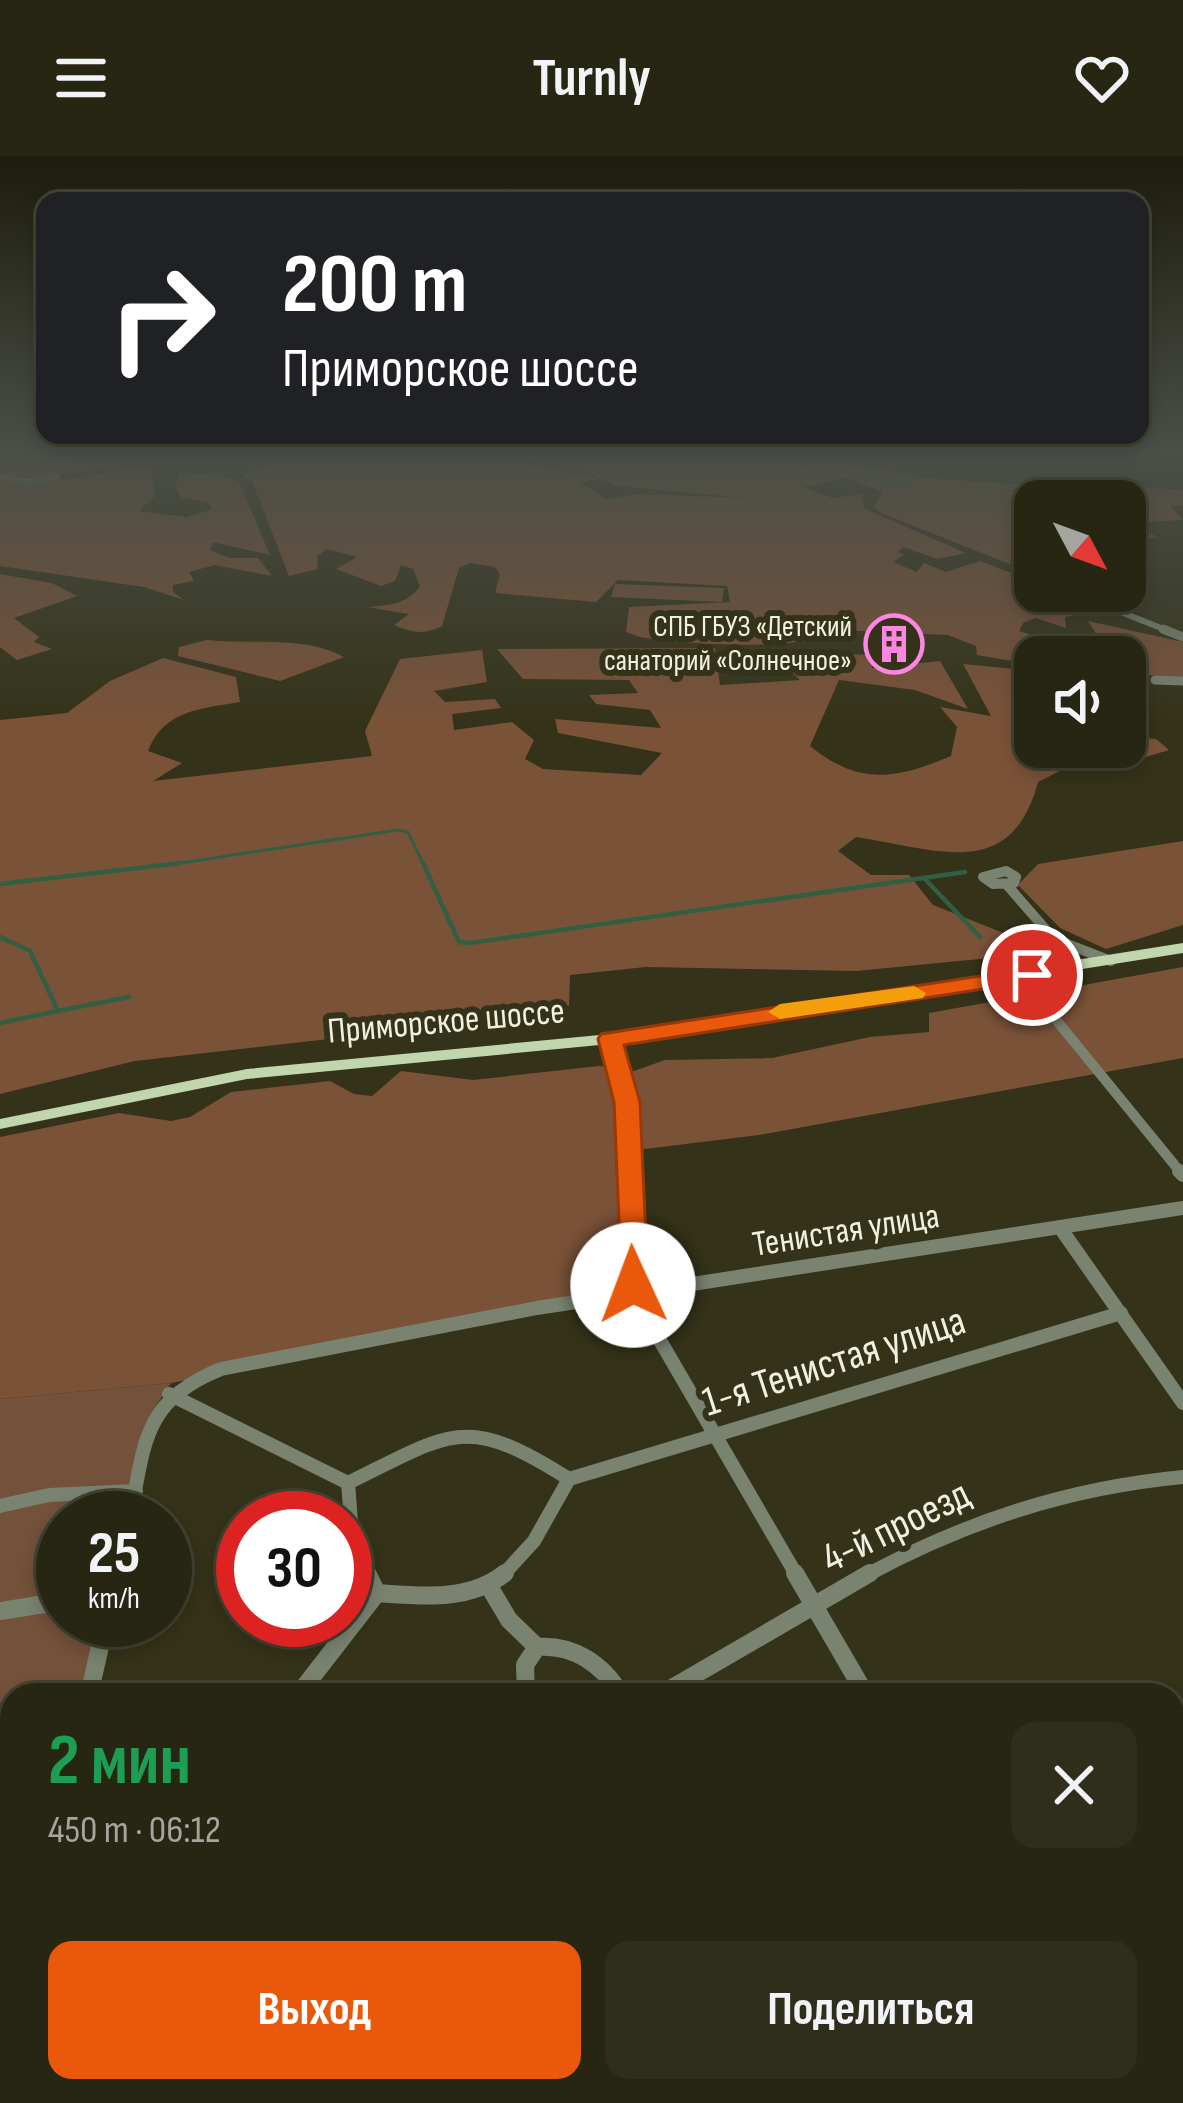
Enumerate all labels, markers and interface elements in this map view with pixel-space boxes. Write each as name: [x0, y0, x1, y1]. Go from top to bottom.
icon: menu: [48, 45, 114, 111]
icon: heart: [1069, 45, 1135, 111]
text: Turnly: [532, 46, 651, 111]
text: 200 m: [282, 235, 468, 336]
icon: right: [84, 240, 240, 396]
text: Приморское шоссе: [282, 337, 639, 402]
north arrow: [1014, 480, 1146, 612]
map controls: [1014, 480, 1146, 768]
place label: СПБ ГБУЗ «Детский санаторий «Солнечное»: [604, 609, 852, 679]
building icon: СПБ ГБУЗ «Детский санаторий «Солнечное»: [863, 613, 925, 675]
button: sound: [1014, 636, 1146, 768]
pin: [981, 924, 1083, 1026]
icon: arrive: [999, 942, 1065, 1008]
street label: Приморское шоссе: [326, 990, 566, 1054]
street label: Тенистая улица: [750, 1195, 942, 1267]
position arrow: [570, 1222, 696, 1348]
street label: 1-я Тенистая улица: [696, 1296, 972, 1428]
street label: 4-й проезд: [814, 1469, 978, 1585]
speed limit sign: 30: [216, 1491, 372, 1647]
text: 25: [88, 1518, 140, 1590]
text: km/h: [88, 1581, 140, 1617]
text: 2 мин: [48, 1718, 191, 1805]
button: close: [1011, 1722, 1137, 1848]
text: 450 m · 06:12: [48, 1807, 221, 1854]
button: Выход: [48, 1941, 581, 2079]
button: Поделиться: [605, 1941, 1137, 2079]

